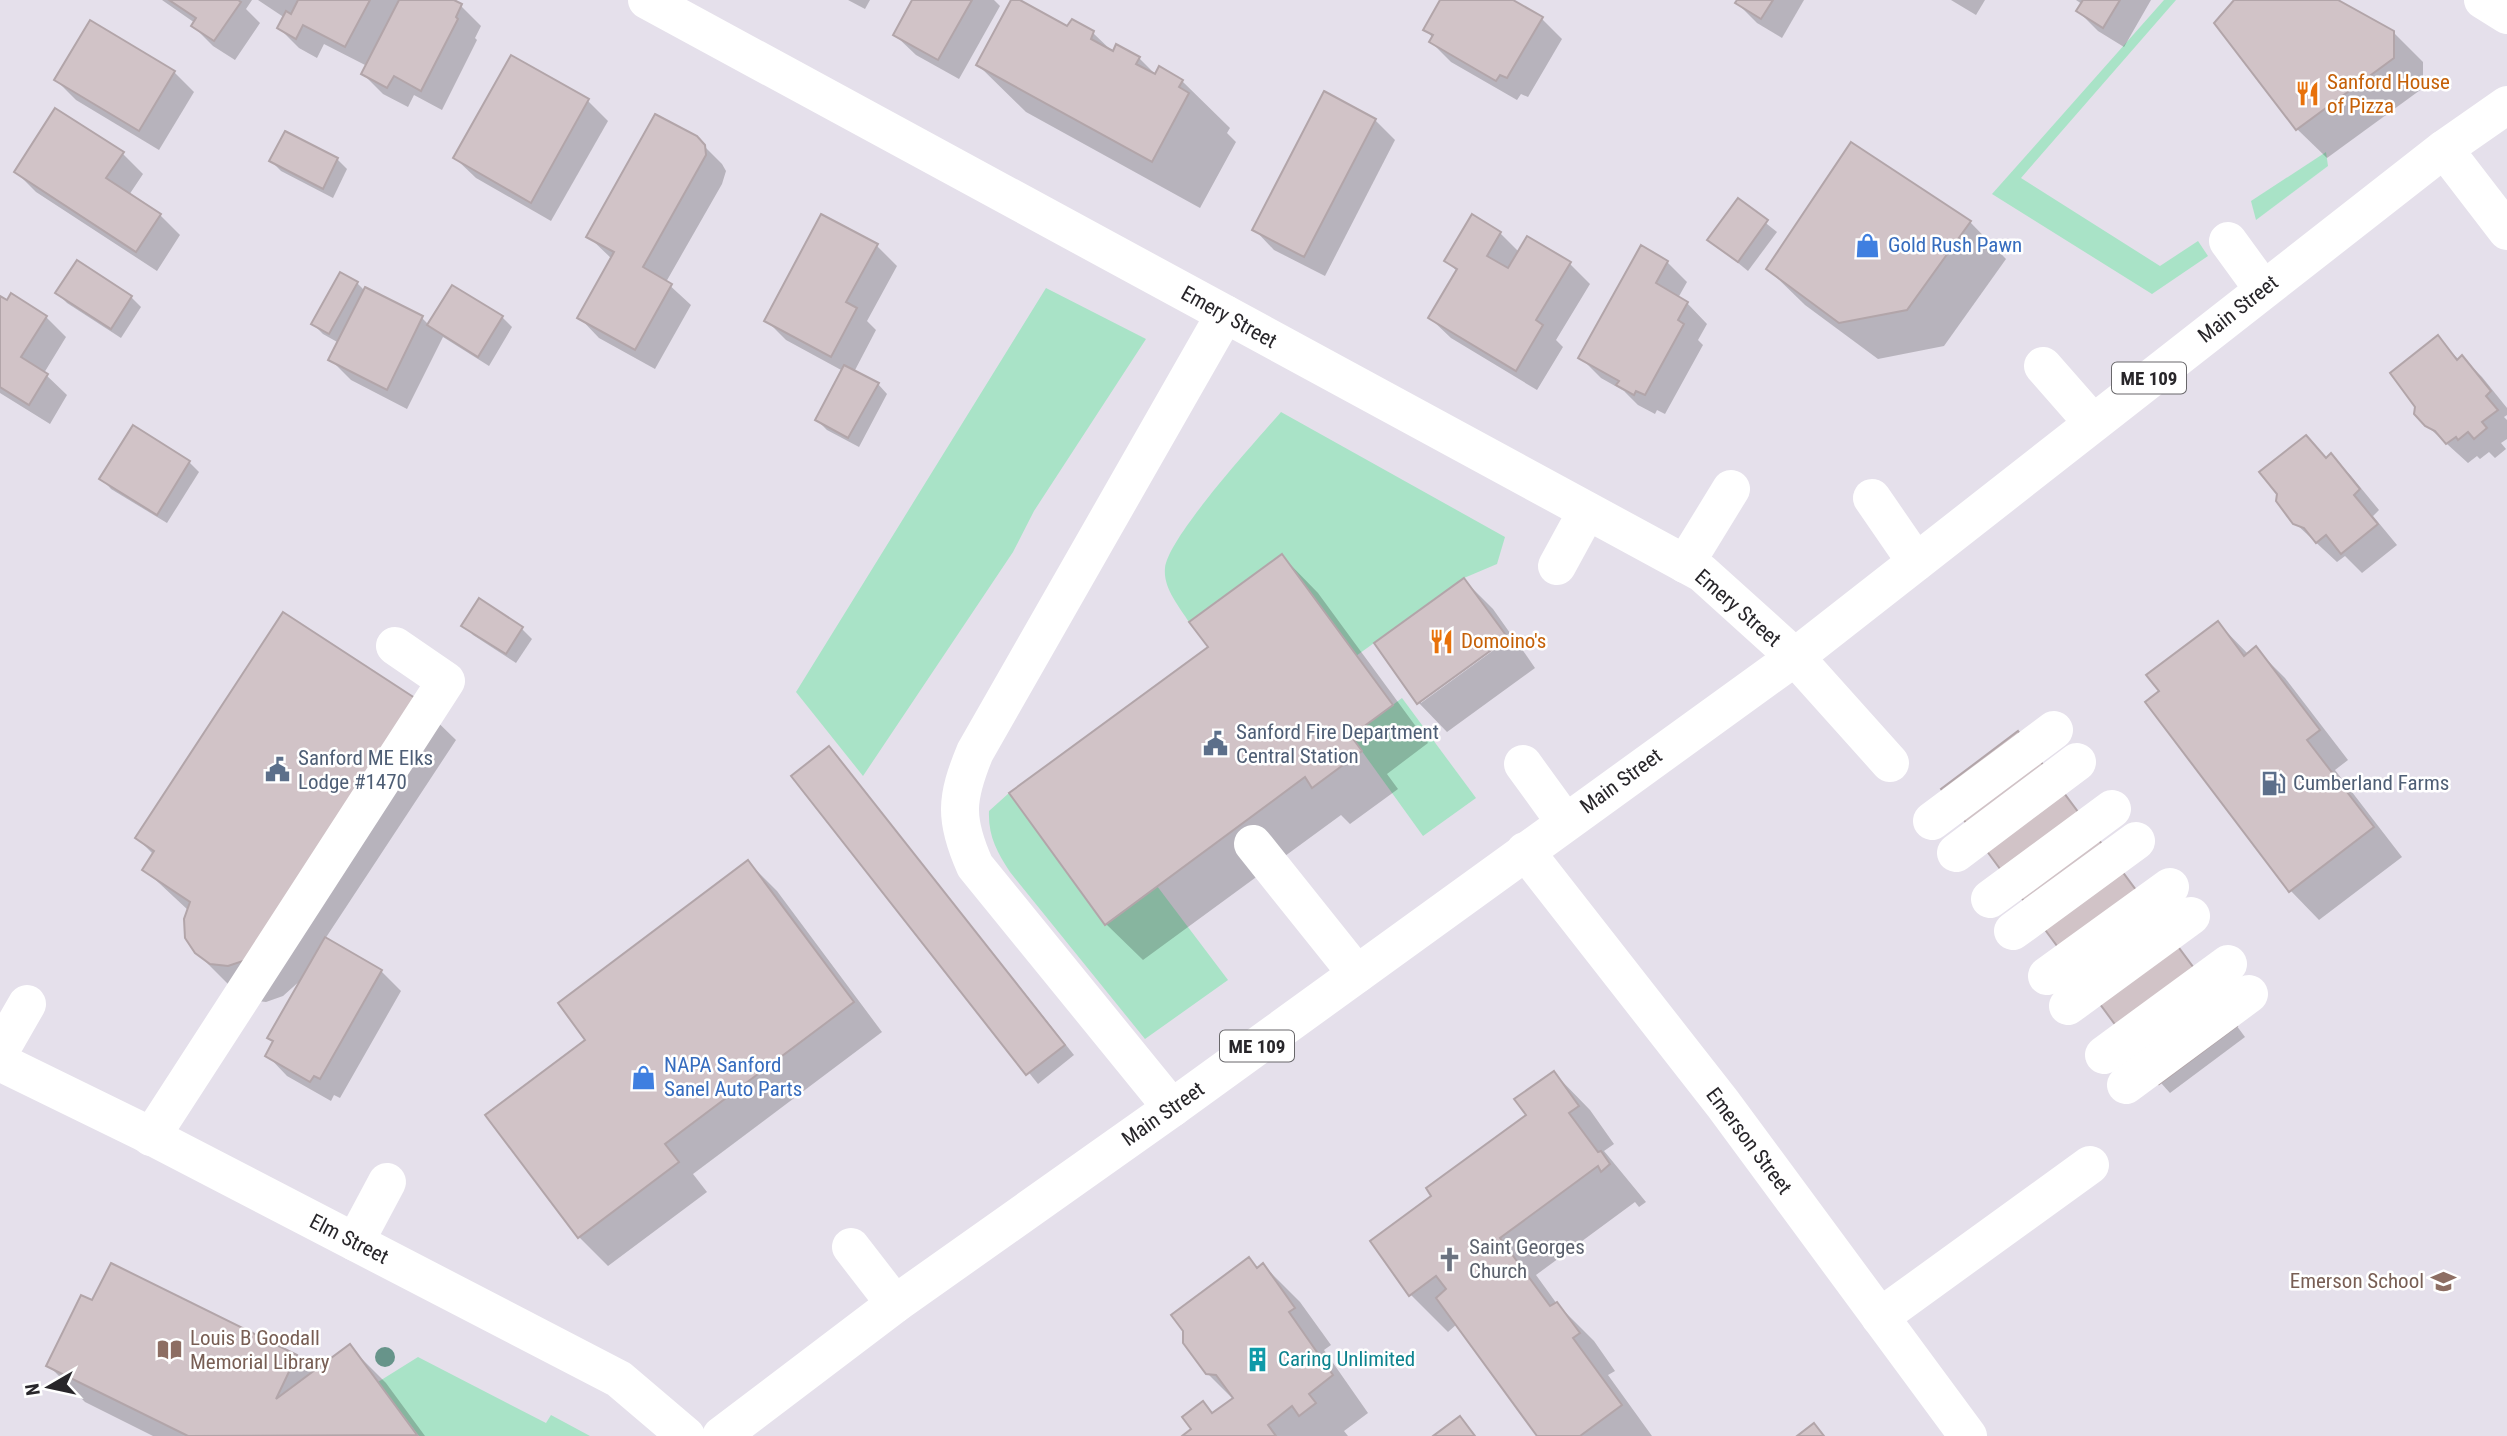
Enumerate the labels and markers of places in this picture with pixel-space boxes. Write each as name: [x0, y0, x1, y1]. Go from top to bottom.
place label: Sanford House of Pizza: [2327, 70, 2450, 118]
restaurant icon: Sanford House of Pizza: [2293, 80, 2321, 108]
shop icon: Gold Rush Pawn: [1854, 231, 1882, 259]
place label: Gold Rush Pawn: [1888, 233, 2022, 257]
restaurant icon: Domoino's: [1427, 627, 1455, 655]
place label: Domoino's: [1461, 629, 1546, 653]
place label: Sanford Fire Department Central Station: [1236, 720, 1439, 768]
public building icon: Sanford Fire Department Central Station: [1202, 730, 1230, 758]
place label: Sanford ME Elks Lodge #1470: [298, 746, 433, 794]
public building icon: Sanford ME Elks Lodge #1470: [264, 756, 292, 784]
fuel station icon: Cumberland Farms: [2259, 769, 2287, 797]
place label: Cumberland Farms: [2293, 771, 2449, 795]
place label: NAPA Sanford Sanel Auto Parts: [664, 1053, 802, 1101]
shop icon: NAPA Sanford Sanel Auto Parts: [630, 1063, 658, 1091]
place label: Saint Georges Church: [1469, 1235, 1585, 1283]
church icon: Saint Georges Church: [1435, 1245, 1463, 1273]
school or university icon: Emerson School: [2430, 1267, 2458, 1295]
place label: Emerson School: [2290, 1269, 2424, 1293]
place label: Louis B Goodall Memorial Library: [190, 1326, 330, 1374]
library icon: Louis B Goodall Memorial Library: [156, 1336, 184, 1364]
building icon: Caring Unlimited: [1244, 1345, 1272, 1373]
place label: Caring Unlimited: [1278, 1347, 1415, 1371]

